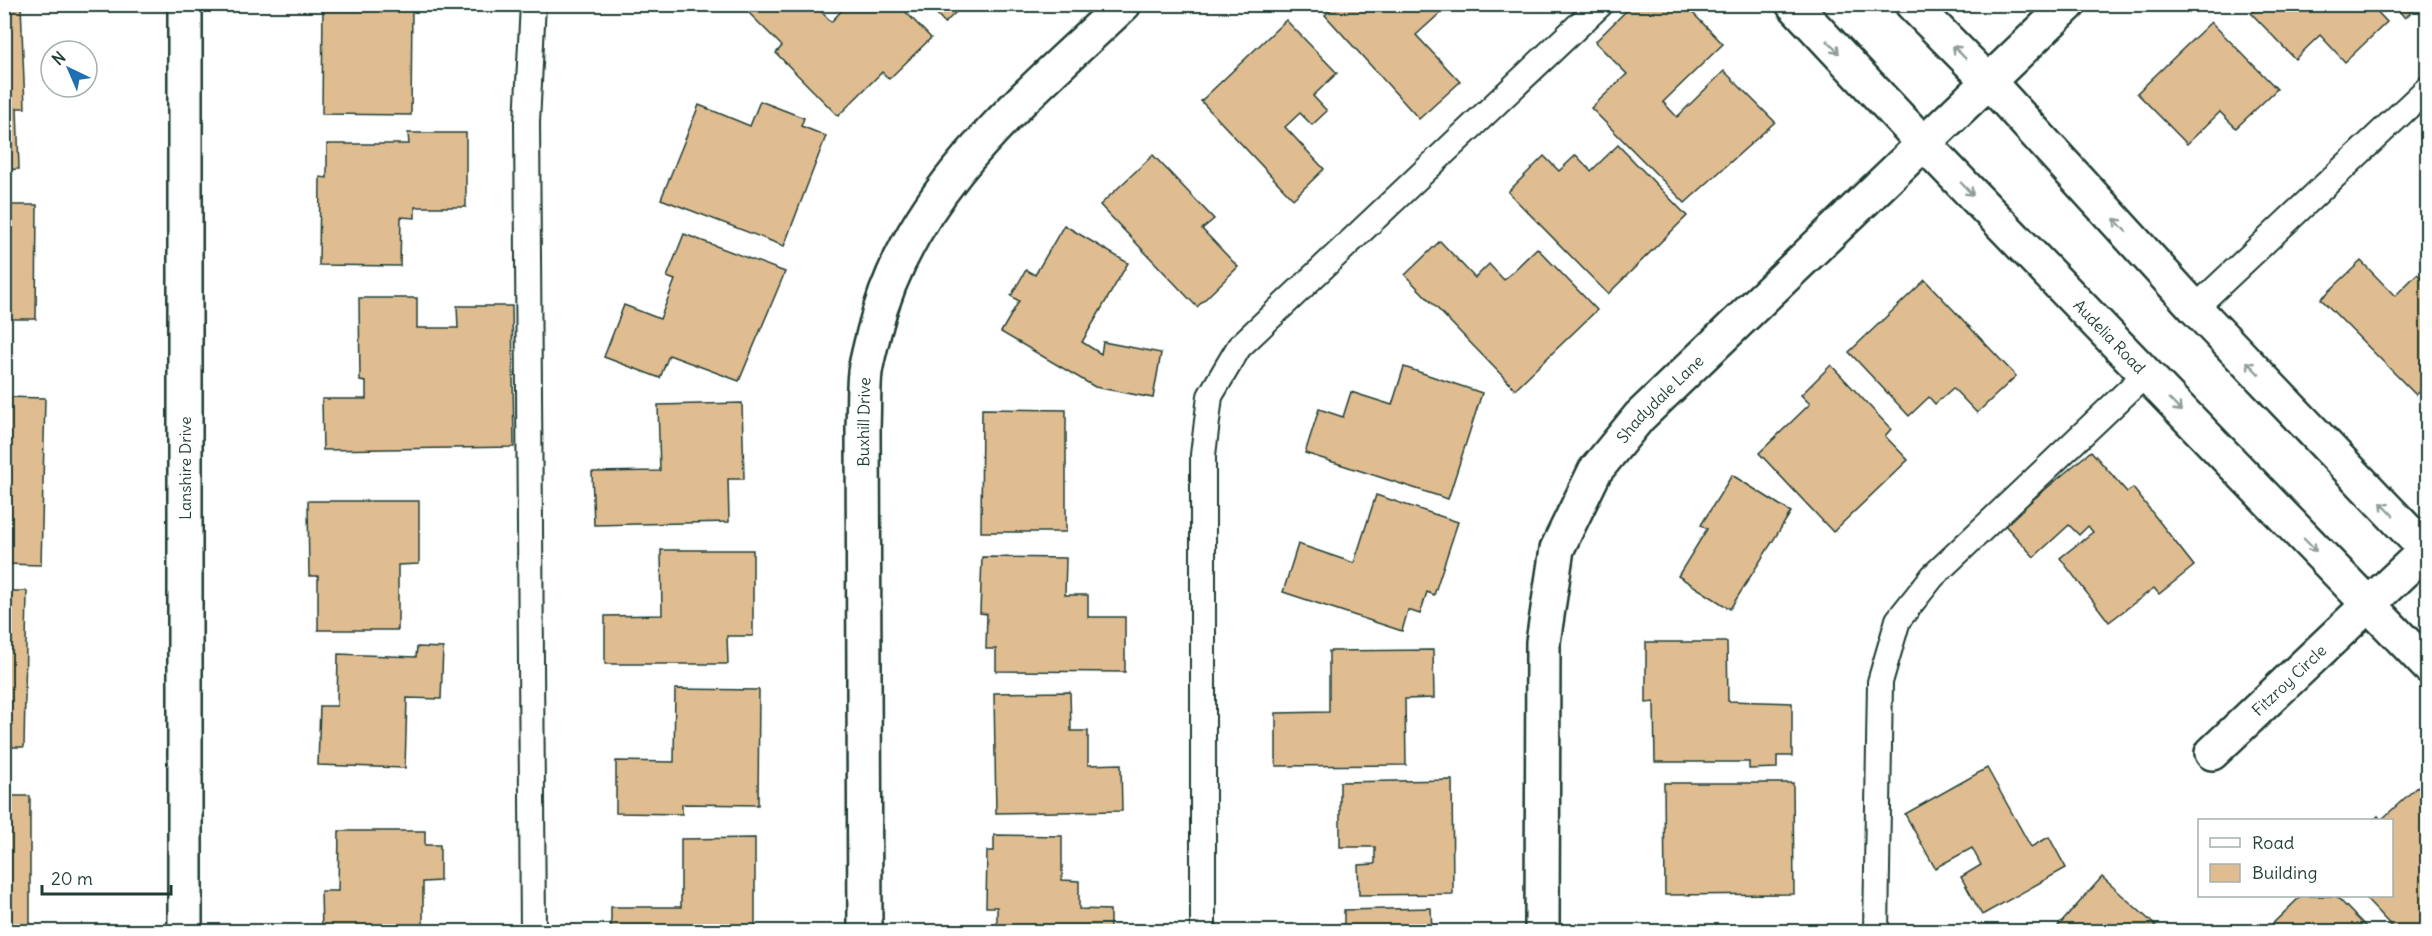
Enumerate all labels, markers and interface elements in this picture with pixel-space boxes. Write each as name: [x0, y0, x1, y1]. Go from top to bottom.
north arrow: [39, 39, 99, 99]
one-way arrow: [1825, 40, 1840, 55]
one-way arrow: [1951, 44, 1966, 59]
text: N: [48, 47, 70, 69]
one-way arrow: [1959, 181, 1974, 196]
one-way arrow: [2113, 218, 2127, 233]
street label: Audelia Road: [2069, 295, 2150, 377]
street label: Shadydale Lane: [1612, 351, 1708, 447]
one-way arrow: [2246, 361, 2260, 376]
street label: Buxhill Drive: [853, 377, 874, 467]
one-way arrow: [2168, 397, 2182, 412]
street label: Lanshire Drive: [175, 416, 195, 520]
one-way arrow: [2380, 502, 2394, 517]
one-way arrow: [2303, 538, 2318, 553]
street label: Fitzroy Circle: [2248, 640, 2330, 720]
legend: [2198, 819, 2393, 897]
text: Road: [2252, 831, 2295, 854]
scale bar: [42, 858, 171, 896]
text: Building: [2252, 861, 2317, 884]
text: 20 m: [51, 867, 93, 890]

